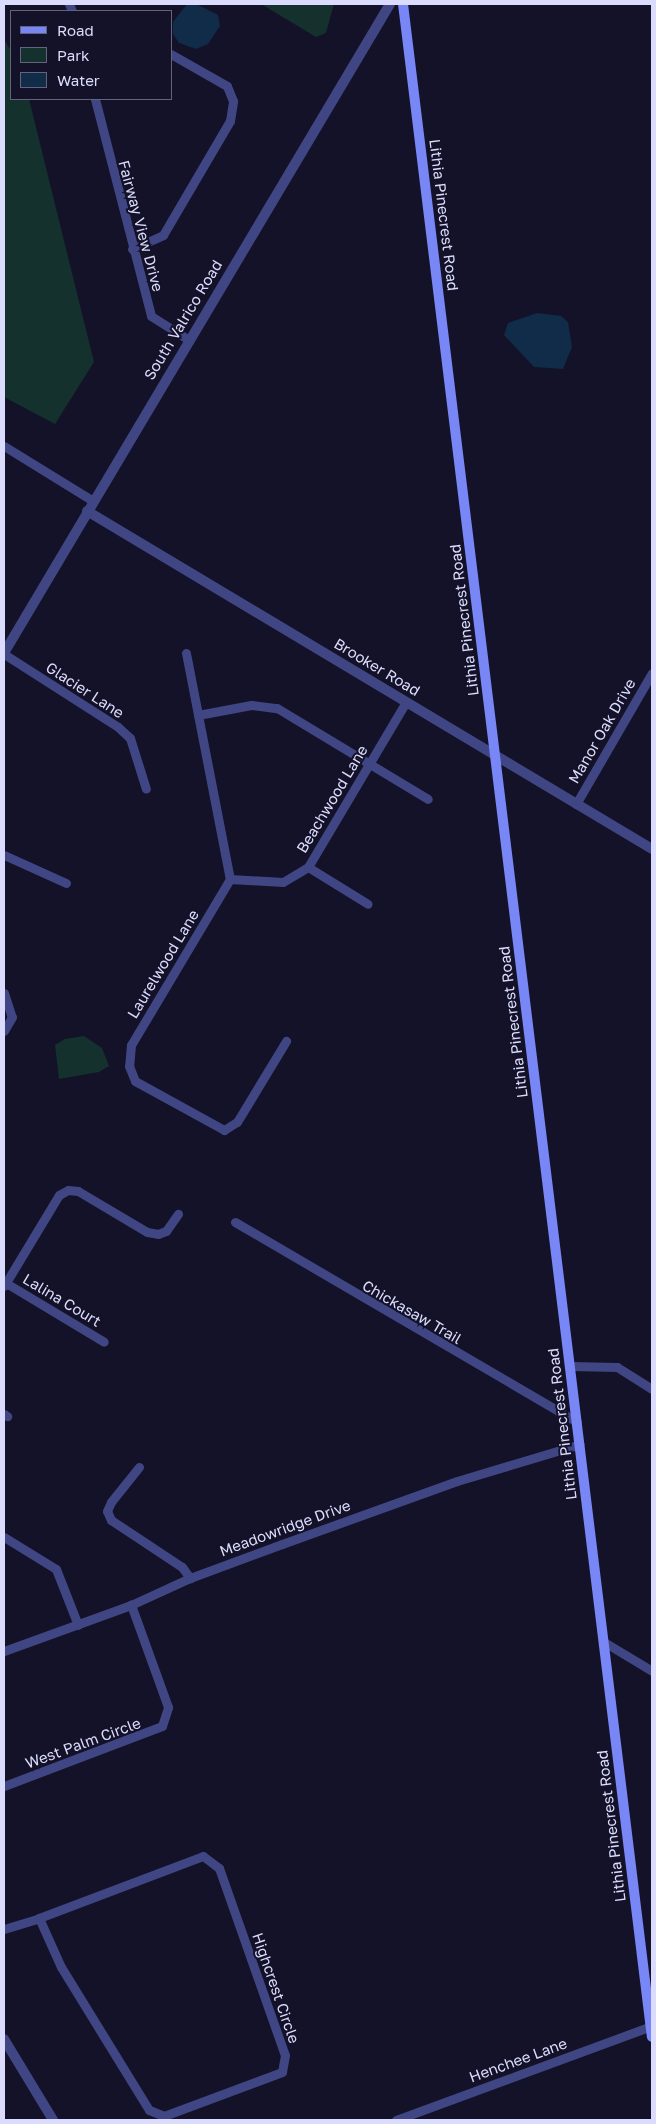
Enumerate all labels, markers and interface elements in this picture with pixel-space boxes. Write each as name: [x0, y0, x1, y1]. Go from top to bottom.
legend: [10, 10, 172, 100]
text: Road: [57, 21, 94, 39]
text: Park: [57, 46, 89, 64]
text: Water: [57, 71, 100, 89]
street label: Lithia Pinecrest Road: [426, 138, 462, 292]
street label: Fairway View Drive: [115, 158, 167, 294]
street label: South Valrico Road: [140, 257, 226, 383]
street label: Lithia Pinecrest Road: [446, 543, 482, 697]
street label: Brooker Road: [331, 634, 423, 700]
street label: Glacier Lane: [43, 658, 127, 722]
street label: Manor Oak Drive: [565, 675, 639, 787]
street label: Beachwood Lane: [293, 742, 371, 856]
street label: Laurelwood Lane: [124, 906, 202, 1022]
street label: Lithia Pinecrest Road: [495, 945, 531, 1099]
street label: Lalina Court: [20, 1270, 104, 1330]
street label: Chickasaw Trail: [359, 1276, 465, 1348]
street label: Lithia Pinecrest Road: [544, 1347, 580, 1501]
street label: Meadowridge Drive: [217, 1496, 353, 1560]
street label: West Palm Circle: [23, 1714, 143, 1772]
street label: Lithia Pinecrest Road: [593, 1749, 629, 1903]
street label: Highcrest Circle: [249, 1930, 303, 2046]
street label: Henchee Lane: [467, 2034, 569, 2086]

